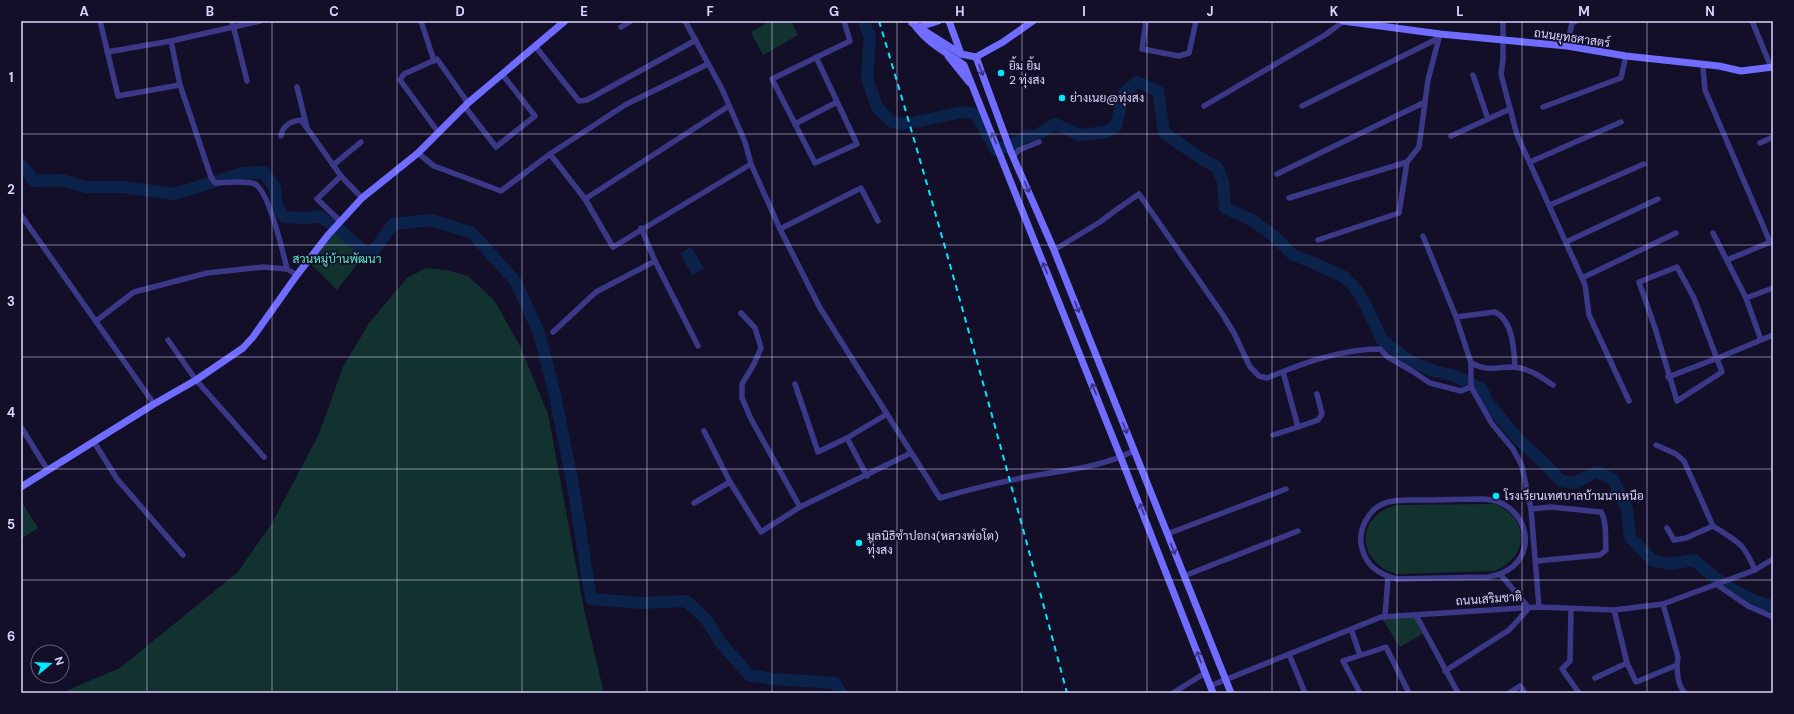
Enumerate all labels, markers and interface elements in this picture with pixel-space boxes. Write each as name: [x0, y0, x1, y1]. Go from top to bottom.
text: A: [79, 3, 89, 20]
text: B: [206, 3, 214, 20]
text: C: [329, 3, 339, 20]
text: D: [455, 3, 465, 20]
text: E: [580, 3, 588, 20]
text: F: [706, 3, 714, 20]
text: G: [829, 3, 839, 20]
text: H: [955, 3, 965, 20]
text: I: [1082, 3, 1086, 20]
text: J: [1206, 3, 1214, 20]
text: K: [1330, 3, 1339, 20]
text: L: [1456, 3, 1464, 20]
text: M: [1578, 3, 1590, 20]
text: N: [1705, 3, 1715, 20]
street label: ถนนยุทธศาสตร์: [1533, 25, 1611, 52]
place label: ยิ้ม ยิ้ม 2 ทุ่งสง: [1009, 56, 1045, 89]
one-way arrow: [977, 64, 985, 76]
marker: ยิ้ม ยิ้ม 2 ทุ่งสง: [996, 68, 1006, 78]
text: 1: [9, 69, 13, 86]
place label: ย่างเนย@ทุ่งสง: [1070, 90, 1144, 107]
marker: ย่างเนย@ทุ่งสง: [1057, 93, 1067, 103]
one-way arrow: [990, 132, 997, 144]
text: 2: [7, 181, 15, 198]
one-way arrow: [1024, 181, 1031, 193]
park label: สวนหมู่บ้านพัฒนา: [292, 251, 382, 267]
one-way arrow: [1040, 263, 1048, 275]
text: 3: [7, 293, 15, 310]
one-way arrow: [1074, 301, 1081, 313]
one-way arrow: [1089, 383, 1097, 395]
text: 4: [7, 404, 15, 421]
one-way arrow: [1122, 421, 1130, 433]
place label: โรงเรียนเทศบาลบ้านนาเหนือ: [1503, 488, 1644, 504]
marker: โรงเรียนเทศบาลบ้านนาเหนือ: [1491, 491, 1501, 501]
one-way arrow: [1137, 504, 1145, 516]
text: 5: [7, 516, 15, 533]
place label: มูลนิธิซำปอกง(หลวงพ่อโต) ทุ่งสง: [867, 528, 999, 559]
marker: มูลนิธิซำปอกง(หลวงพ่อโต) ทุ่งสง: [854, 538, 864, 548]
one-way arrow: [1170, 542, 1178, 554]
street label: ถนนเสริมชาติ: [1455, 589, 1523, 609]
text: 6: [7, 628, 15, 645]
north arrow: [30, 644, 70, 684]
one-way arrow: [1194, 651, 1202, 663]
text: N: [52, 655, 67, 667]

